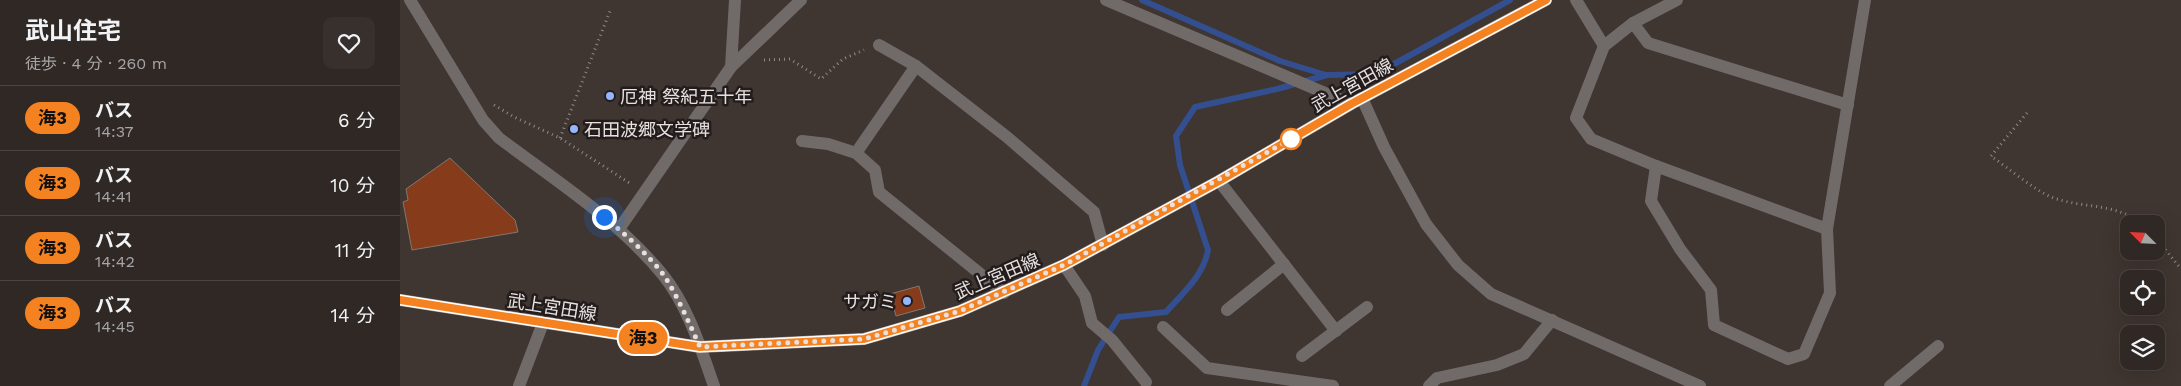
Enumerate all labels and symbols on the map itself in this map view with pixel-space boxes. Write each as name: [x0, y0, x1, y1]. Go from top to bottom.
street label: 武上宮田線: [1308, 54, 1396, 116]
place label: 厄神 祭紀五十年: [620, 86, 752, 107]
marker: 厄神 祭紀五十年: [604, 90, 616, 102]
place label: 石田波郷文学碑: [584, 119, 710, 140]
marker: 石田波郷文学碑: [568, 123, 580, 135]
unlabelled marker: [1280, 128, 1302, 150]
your location: [592, 205, 617, 230]
north arrow: [2120, 215, 2165, 260]
street label: 武上宮田線: [951, 249, 1043, 303]
street label: 武上宮田線: [506, 290, 598, 324]
place label: サガミ: [843, 291, 897, 312]
marker: サガミ: [901, 295, 913, 307]
line badge: 海3: [620, 322, 666, 354]

